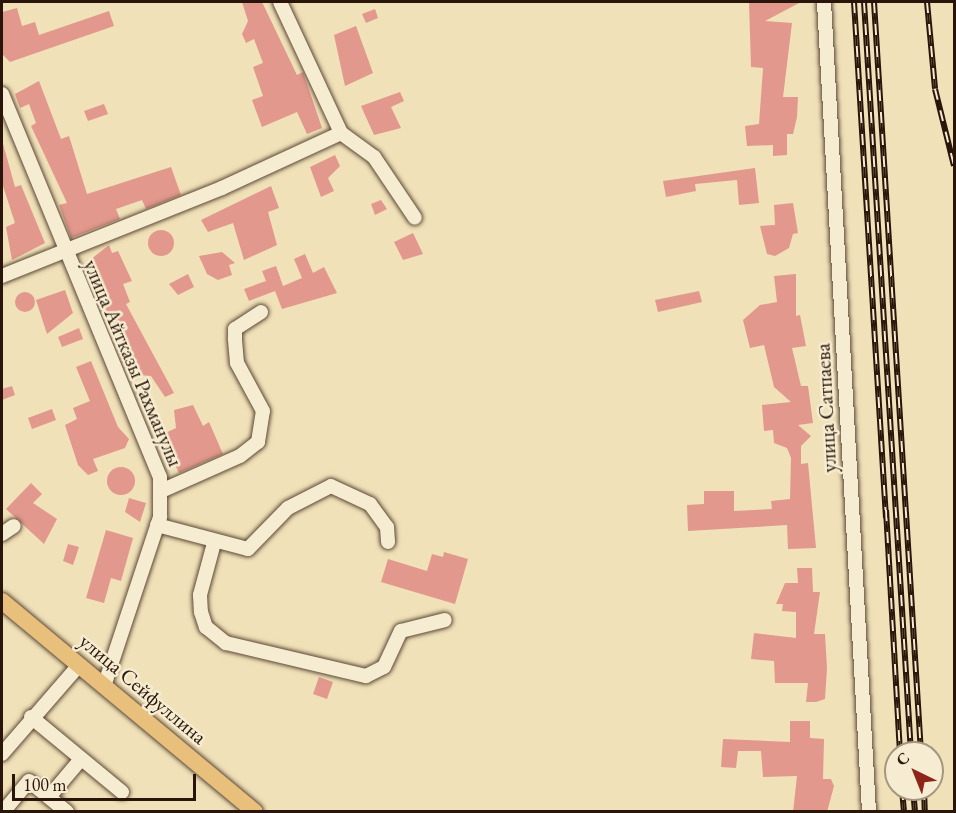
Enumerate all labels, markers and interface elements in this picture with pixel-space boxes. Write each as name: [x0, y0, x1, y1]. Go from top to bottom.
street label: улица Айтказы Рахманулы: [78, 256, 188, 470]
street label: улица Сатпаева: [810, 343, 842, 473]
street label: улица Сейфуллина: [74, 628, 212, 750]
north arrow: [884, 741, 944, 801]
text: С: [891, 747, 914, 770]
scale bar: [15, 762, 200, 800]
text: 100 m: [23, 773, 67, 796]

